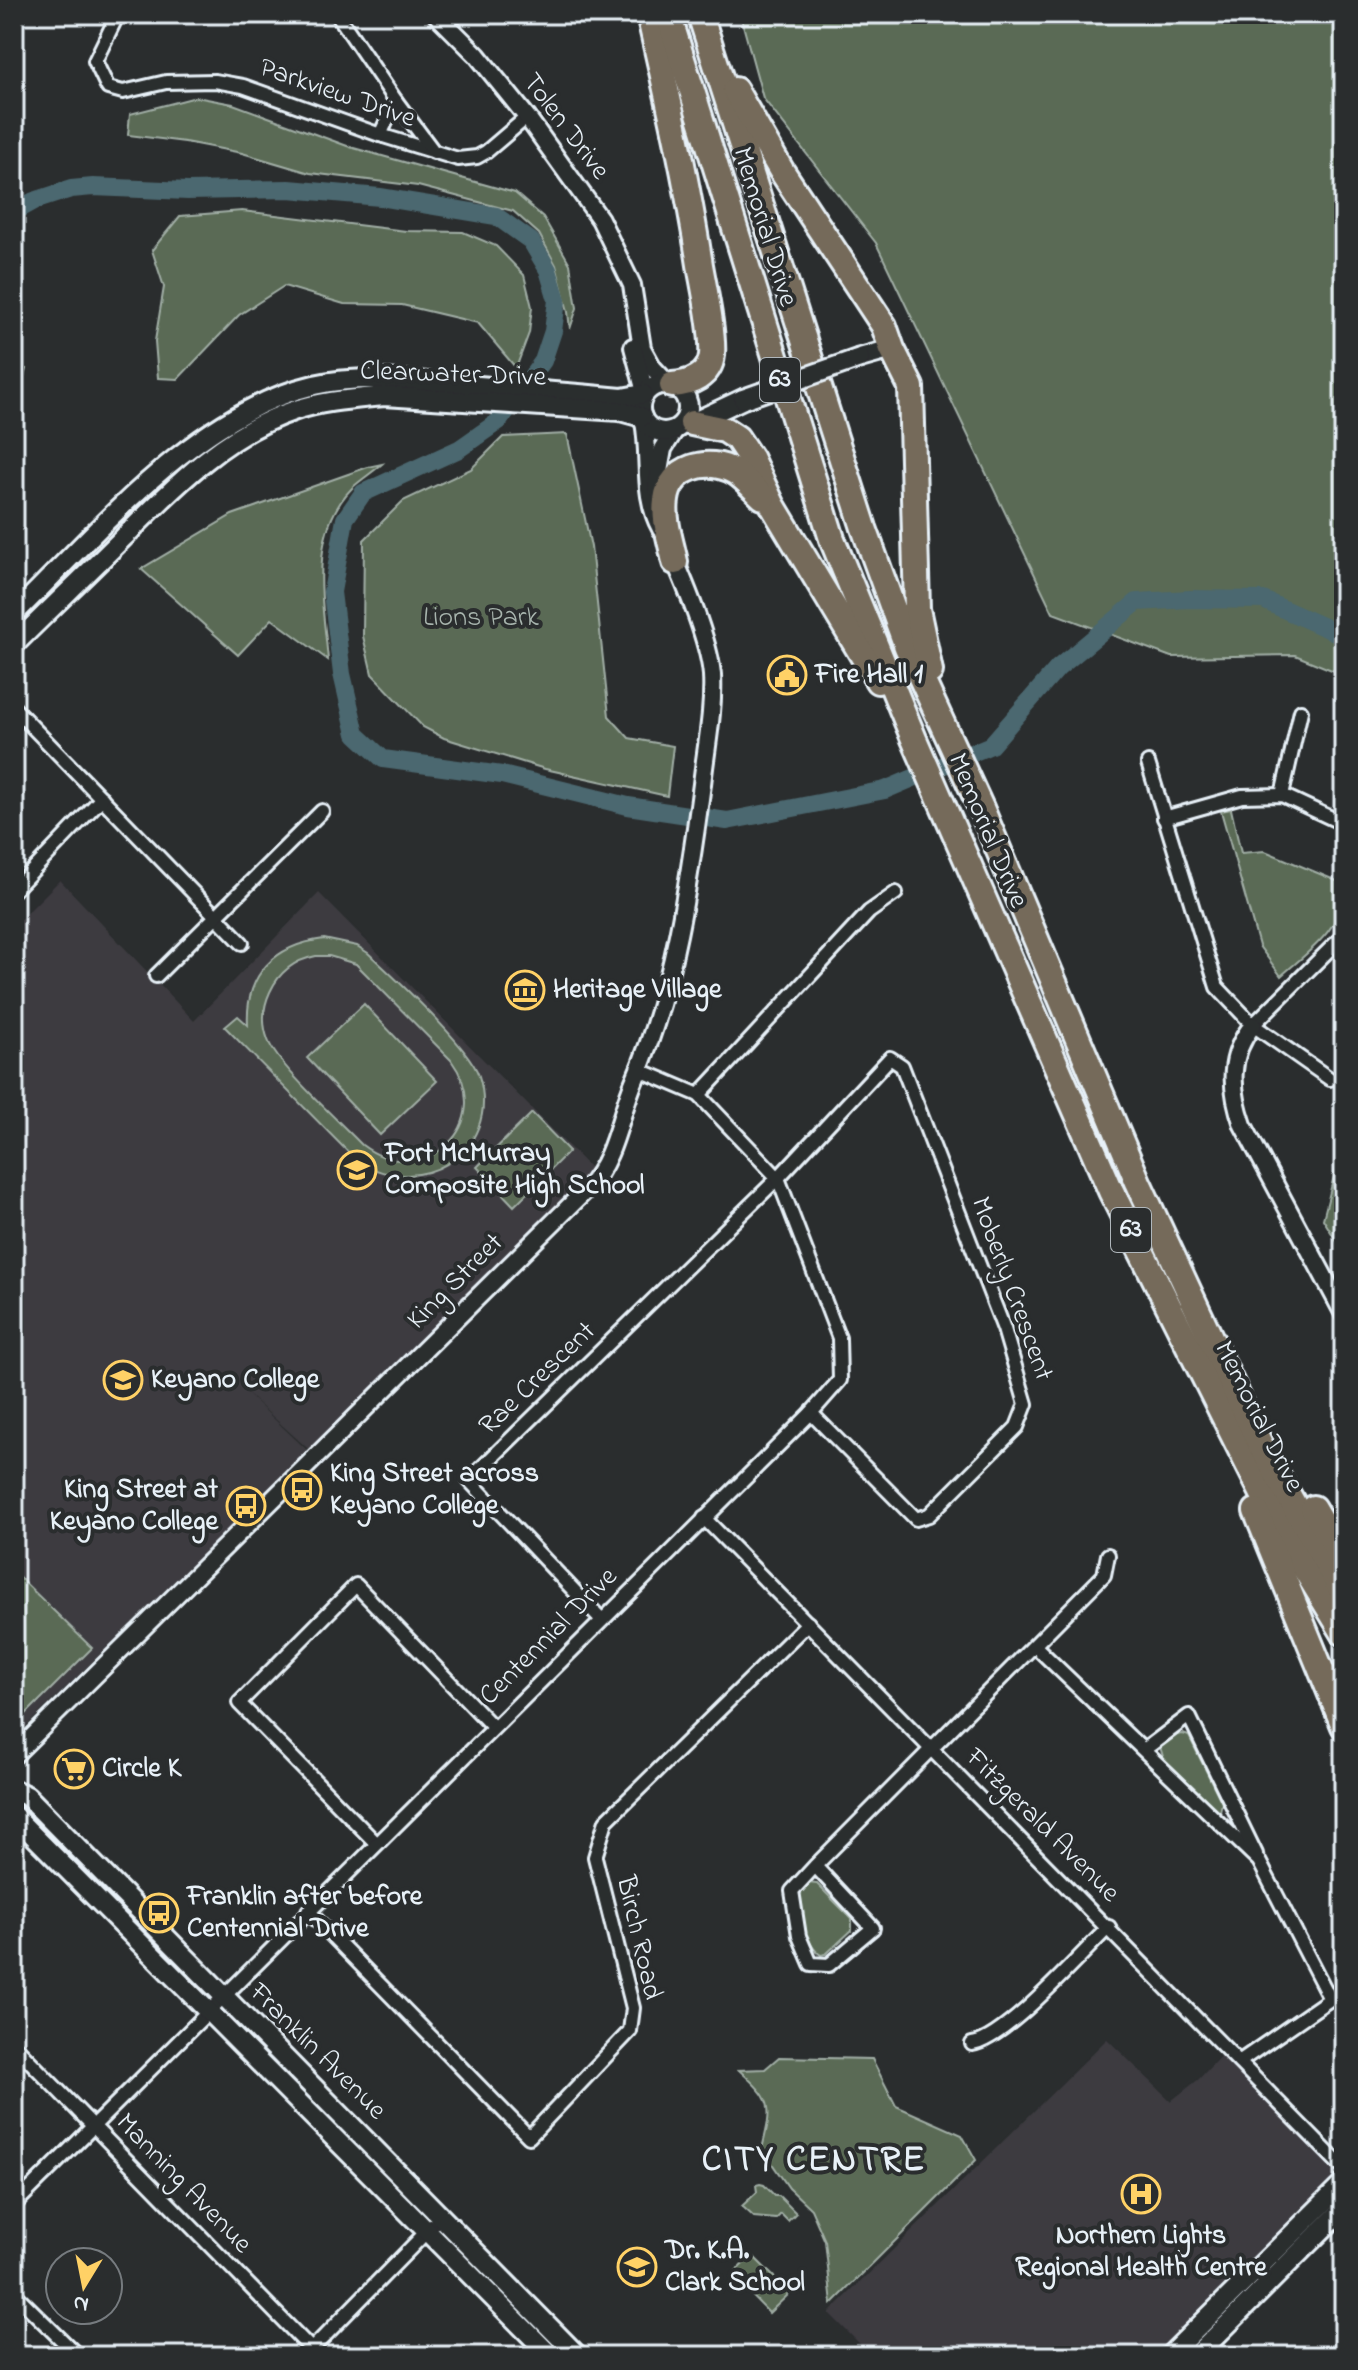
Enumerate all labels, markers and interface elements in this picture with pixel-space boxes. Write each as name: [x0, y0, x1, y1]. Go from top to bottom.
street label: Parkview Drive: [253, 48, 421, 140]
street label: Tolen Drive: [511, 65, 619, 190]
street label: Memorial Drive: [720, 142, 808, 312]
street label: Clearwater Drive: [359, 351, 547, 399]
road number: 63: [760, 358, 800, 402]
park label: Lions Park: [423, 598, 540, 639]
public building icon: Fire Hall 1: [766, 654, 808, 696]
place label: Fire Hall 1: [813, 655, 923, 696]
street label: Memorial Drive: [936, 747, 1038, 915]
museum icon: Heritage Village: [504, 969, 546, 1011]
place label: Heritage Village: [553, 970, 723, 1012]
place label: Fort McMurray Composite High School: [383, 1134, 645, 1208]
school or university icon: Fort McMurray Composite High School: [336, 1149, 378, 1191]
street label: Moberly Crescent: [959, 1191, 1063, 1387]
road number: 63: [1111, 1208, 1151, 1252]
street label: King Street: [398, 1224, 514, 1340]
street label: Rae Crescent: [470, 1312, 606, 1446]
street label: Memorial Drive: [1202, 1334, 1314, 1500]
school or university icon: Keyano College: [102, 1359, 144, 1401]
place label: Keyano College: [151, 1360, 321, 1402]
place label: King Street across Keyano College: [330, 1454, 539, 1528]
bus stop icon: King Street across Keyano College: [281, 1469, 323, 1511]
place label: King Street at Keyano College: [50, 1470, 219, 1544]
bus stop icon: King Street at Keyano College: [225, 1485, 267, 1527]
street label: Centennial Drive: [470, 1558, 628, 1716]
street label: Fitzgerald Avenue: [955, 1739, 1129, 1913]
supermarket icon: Circle K: [53, 1748, 95, 1790]
place label: Circle K: [102, 1749, 183, 1790]
street label: Birch Road: [604, 1871, 672, 2004]
place label: Franklin after before Centennial Drive: [185, 1877, 424, 1950]
bus stop icon: Franklin after before Centennial Drive: [138, 1892, 180, 1934]
street label: Franklin Avenue: [238, 1973, 395, 2130]
street label: Manning Avenue: [105, 2104, 261, 2264]
district label: CITY CENTRE: [702, 2135, 926, 2188]
hospital icon: Northern Lights Regional Health Centre: [1120, 2173, 1162, 2215]
place label: Northern Lights Regional Health Centre: [1015, 2216, 1268, 2290]
place label: Dr. K.A. Clark School: [663, 2231, 805, 2304]
north arrow: [44, 2246, 124, 2326]
school or university icon: Dr. K.A. Clark School: [616, 2246, 658, 2288]
text: N: [71, 2286, 91, 2320]

